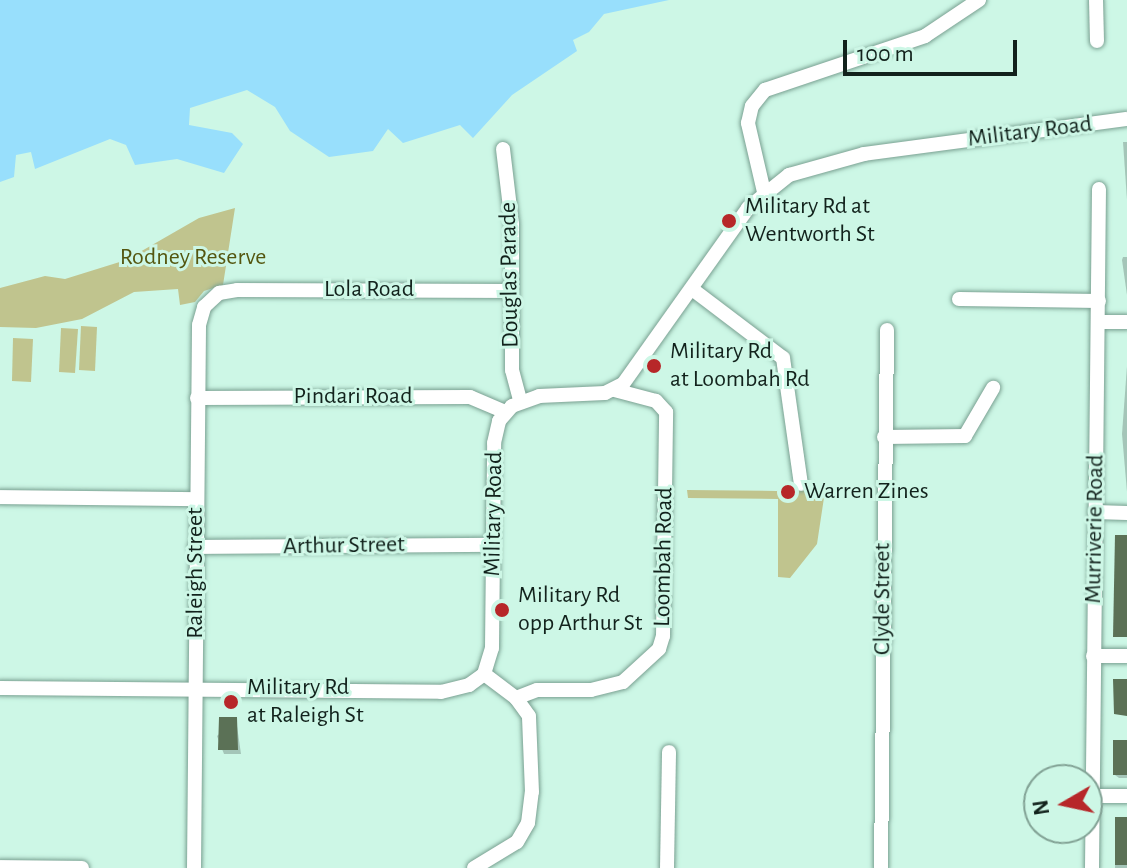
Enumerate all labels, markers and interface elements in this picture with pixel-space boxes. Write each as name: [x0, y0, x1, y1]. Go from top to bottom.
scale bar: [847, 24, 1021, 74]
text: 100 m: [857, 42, 914, 66]
street label: Military Road: [966, 110, 1094, 154]
place label: Military Rd at Wentworth St: [745, 193, 875, 249]
street label: Douglas Parade: [494, 202, 526, 348]
marker: Military Rd at Wentworth St: [720, 212, 738, 230]
park label: Rodney Reserve: [120, 244, 266, 272]
street label: Lola Road: [324, 276, 414, 304]
place label: Military Rd at Loombah Rd: [670, 338, 810, 394]
marker: Military Rd at Loombah Rd: [645, 357, 663, 375]
street label: Pindari Road: [293, 383, 413, 411]
street label: Military Road: [479, 451, 509, 577]
street label: Murriverie Road: [1079, 454, 1111, 604]
place label: Warren Zines: [804, 478, 929, 506]
marker: Warren Zines: [779, 483, 797, 501]
street label: Loombah Road: [648, 487, 680, 627]
street label: Raleigh Street: [182, 507, 210, 639]
street label: Arthur Street: [283, 531, 405, 561]
street label: Clyde Street: [869, 543, 897, 655]
place label: Military Rd opp Arthur St: [518, 582, 642, 638]
marker: Military Rd opp Arthur St: [493, 601, 511, 619]
place label: Military Rd at Raleigh St: [247, 674, 364, 730]
marker: Military Rd at Raleigh St: [222, 693, 240, 711]
north arrow: [1023, 764, 1103, 844]
text: N: [1029, 798, 1053, 817]

